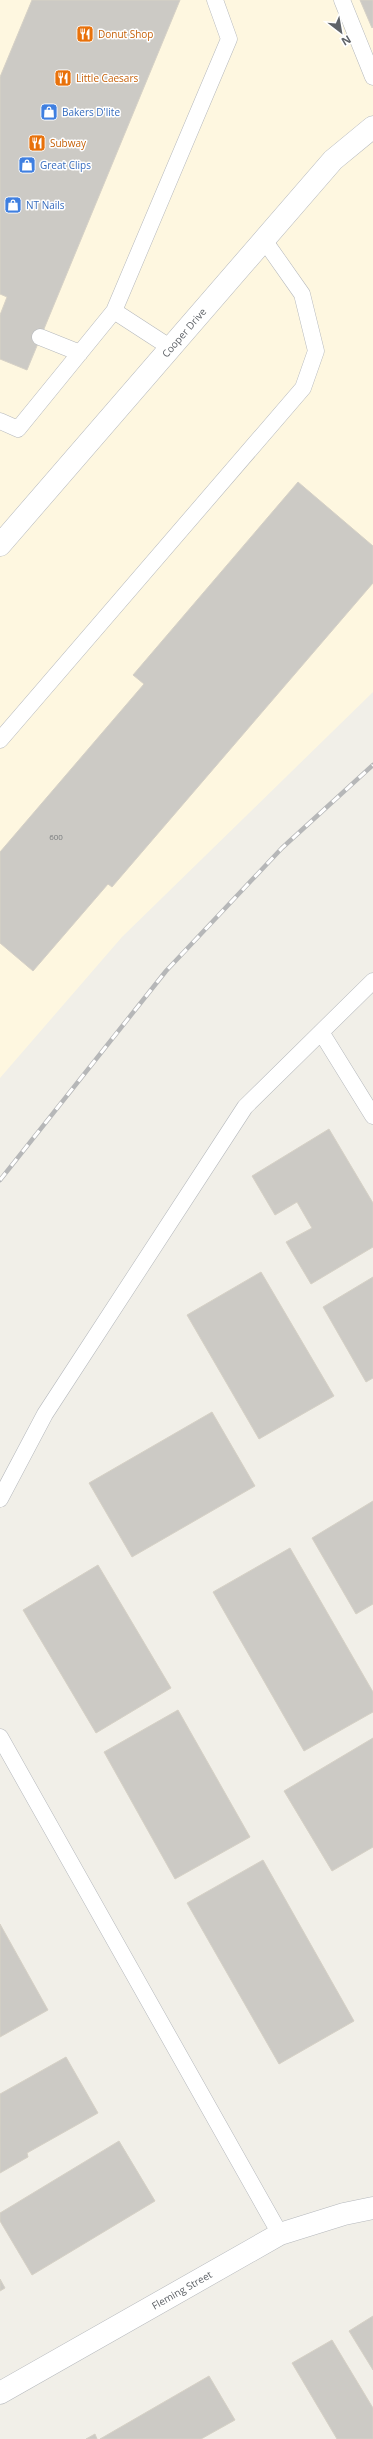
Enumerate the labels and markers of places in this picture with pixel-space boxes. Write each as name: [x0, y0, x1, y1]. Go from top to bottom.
restaurant icon: Donut Shop: [75, 24, 95, 44]
place label: Donut Shop: [98, 27, 153, 41]
restaurant icon: Little Caesars: [53, 68, 73, 88]
place label: Little Caesars: [76, 71, 138, 85]
shop icon: Bakers D'lite: [39, 102, 59, 122]
place label: Bakers D'lite: [62, 105, 120, 119]
restaurant icon: Subway: [27, 133, 47, 153]
place label: Subway: [50, 136, 87, 150]
shop icon: Great Clips: [17, 155, 37, 175]
place label: Great Clips: [40, 158, 91, 172]
shop icon: NT Nails: [3, 195, 23, 215]
place label: NT Nails: [26, 198, 65, 212]

